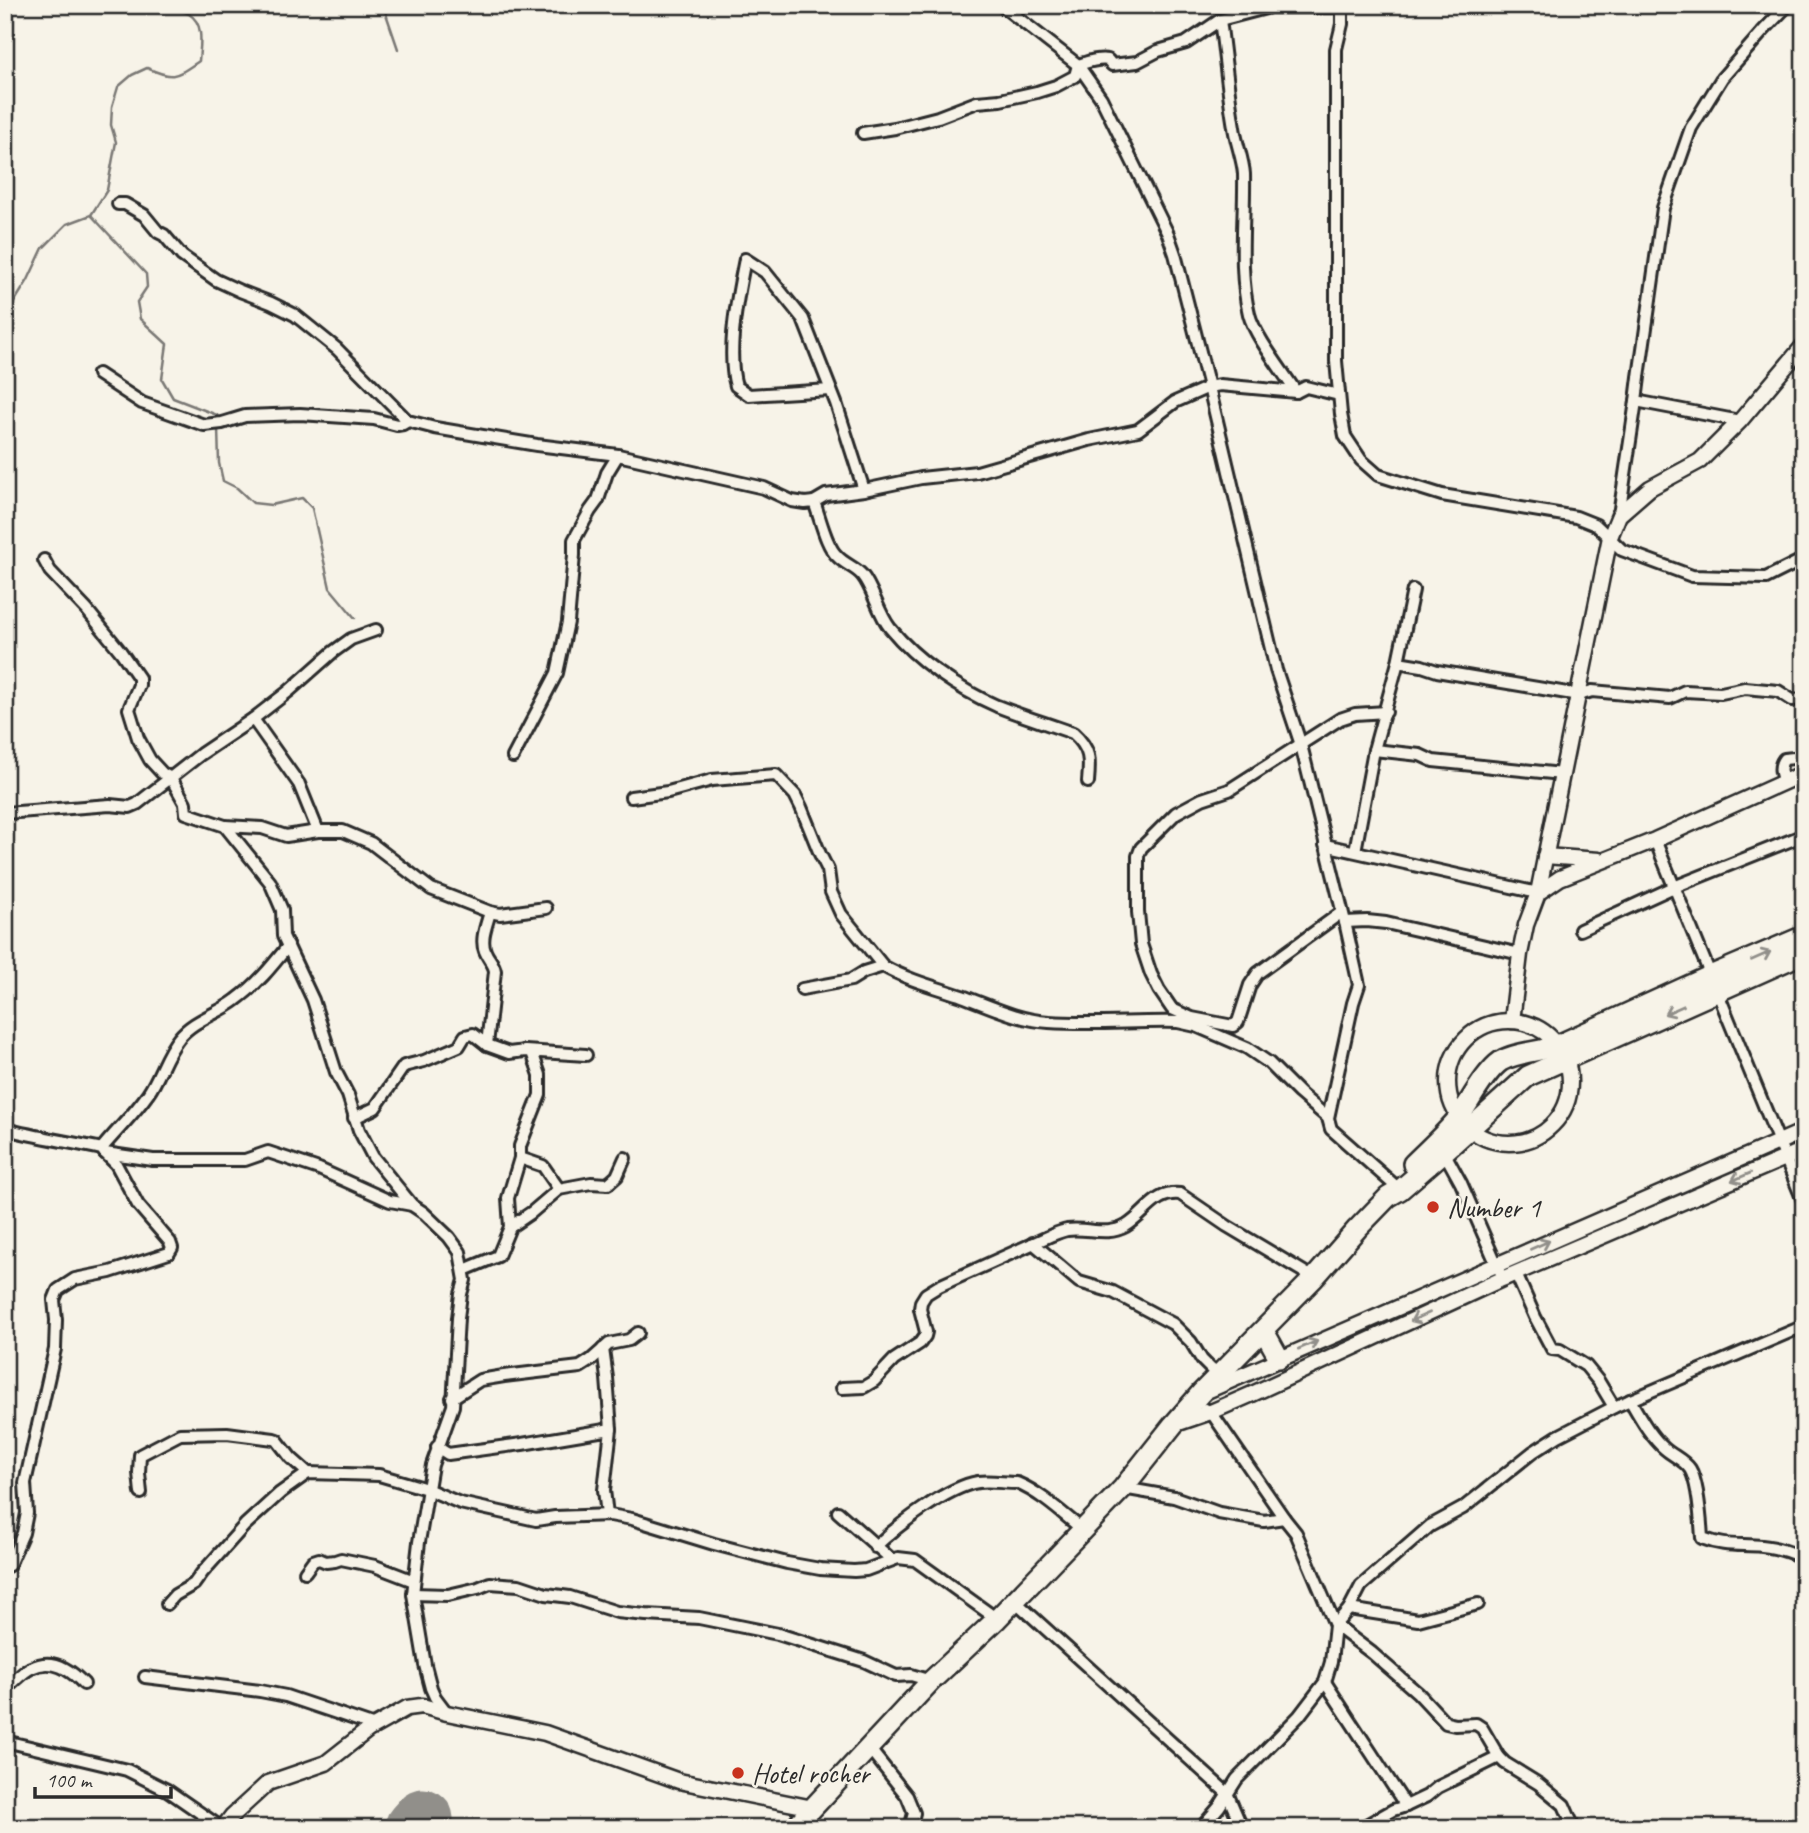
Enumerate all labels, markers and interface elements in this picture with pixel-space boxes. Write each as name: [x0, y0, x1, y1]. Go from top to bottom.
one-way arrow: [1749, 949, 1771, 962]
one-way arrow: [1664, 1004, 1685, 1017]
one-way arrow: [1731, 1171, 1752, 1184]
place label: Number 1: [1447, 1190, 1542, 1225]
marker: Number 1: [1425, 1199, 1441, 1215]
one-way arrow: [1528, 1238, 1550, 1251]
one-way arrow: [1410, 1311, 1432, 1324]
one-way arrow: [1297, 1338, 1319, 1351]
scale bar: [35, 1756, 172, 1800]
place label: Hotel rocher: [752, 1756, 871, 1791]
marker: Hotel rocher: [730, 1765, 746, 1781]
text: 100 m: [46, 1767, 93, 1793]

